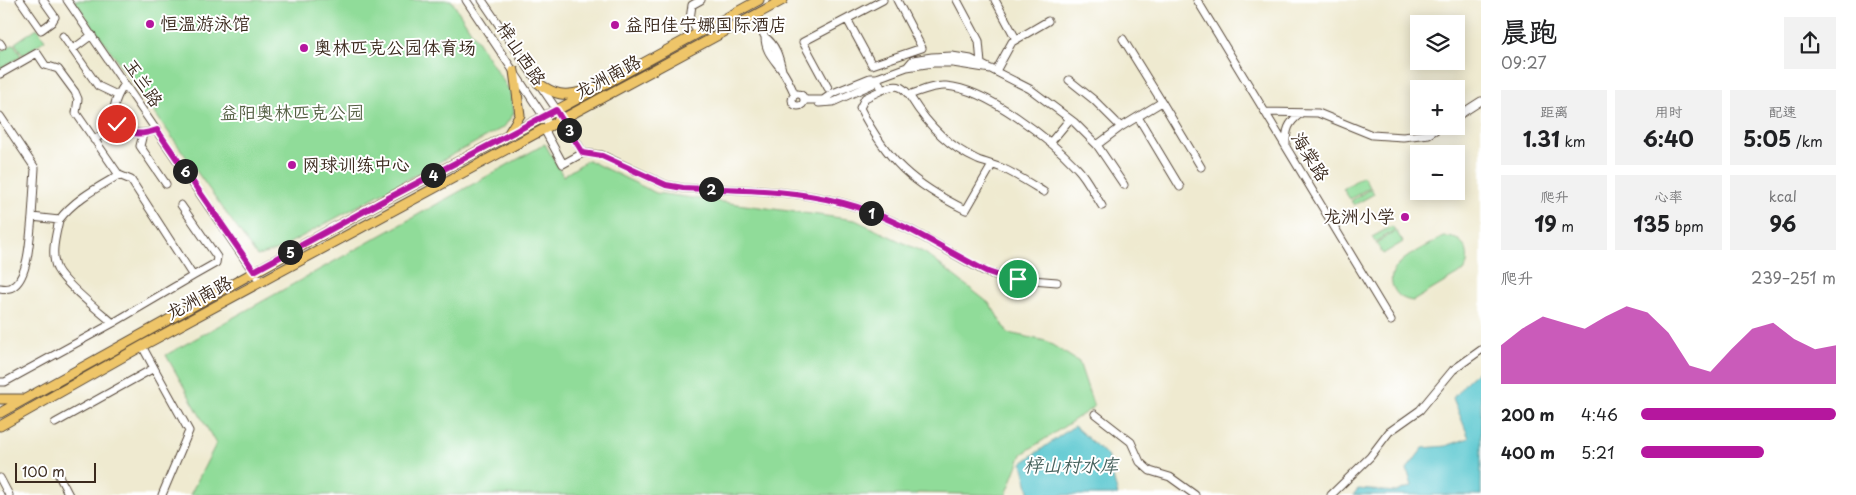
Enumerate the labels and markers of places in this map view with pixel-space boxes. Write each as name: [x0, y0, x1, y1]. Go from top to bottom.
place label: 恒温游泳馆: [160, 9, 250, 36]
place label: 益阳佳宁娜国际酒店: [625, 10, 787, 37]
marker: 恒温游泳馆: [144, 18, 156, 30]
marker: 益阳佳宁娜国际酒店: [609, 19, 621, 31]
place label: 奥林匹克公园体育场: [314, 33, 476, 60]
marker: 奥林匹克公园体育场: [298, 42, 310, 54]
pin: [96, 103, 138, 145]
pin: 3: [556, 118, 582, 142]
place label: 网球训练中心: [302, 150, 410, 177]
pin: 6: [172, 158, 198, 184]
marker: 网球训练中心: [286, 159, 298, 171]
pin: 4: [420, 162, 446, 188]
pin: 2: [698, 176, 724, 202]
pin: 1: [858, 200, 884, 226]
place label: 龙洲小学: [1323, 202, 1395, 229]
marker: 龙洲小学: [1399, 211, 1411, 223]
pin: 5: [278, 240, 302, 264]
pin: [997, 258, 1039, 300]

